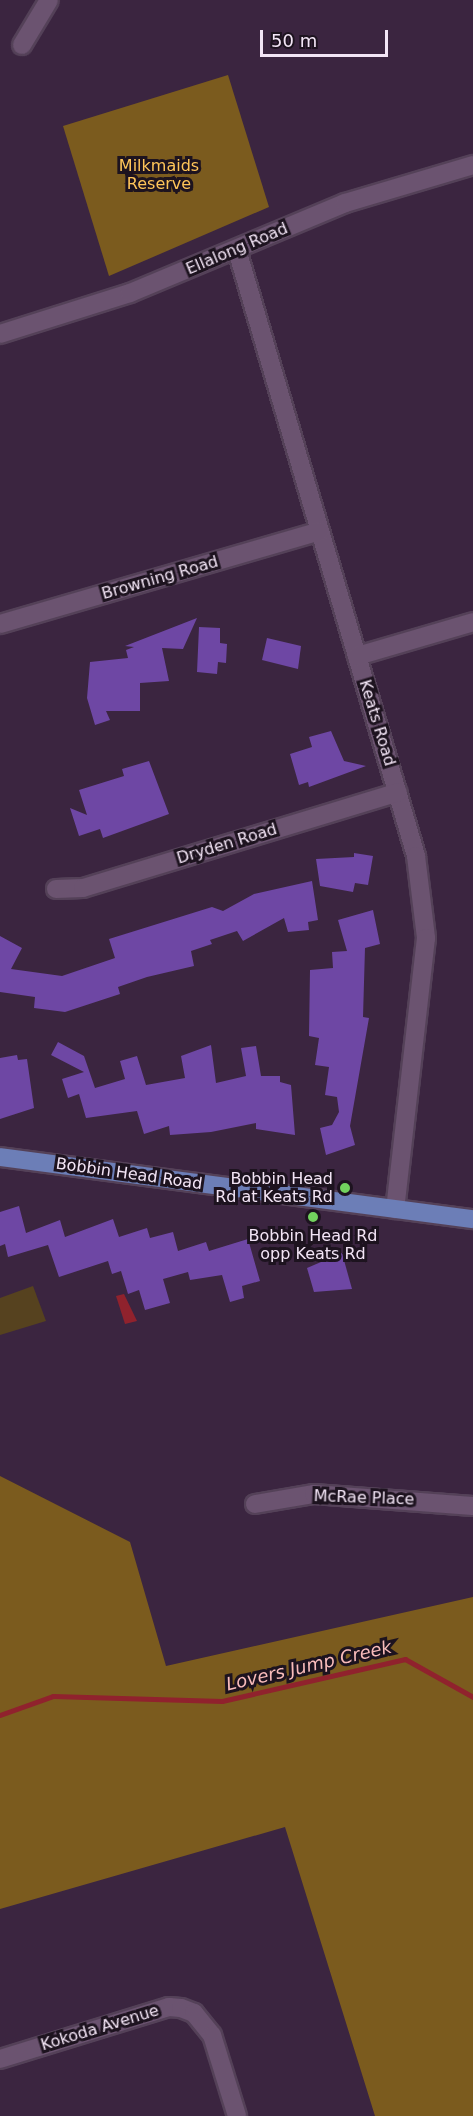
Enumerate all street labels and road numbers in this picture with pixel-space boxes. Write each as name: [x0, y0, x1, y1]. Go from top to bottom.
street label: Ellalong Road: [183, 219, 291, 279]
street label: Browning Road: [100, 552, 220, 604]
street label: Keats Road: [355, 678, 399, 768]
street label: Dryden Road: [175, 820, 279, 868]
street label: Bobbin Head Road: [54, 1154, 204, 1194]
street label: McRae Place: [313, 1487, 415, 1509]
street label: Kokoda Avenue: [39, 2001, 161, 2055]

